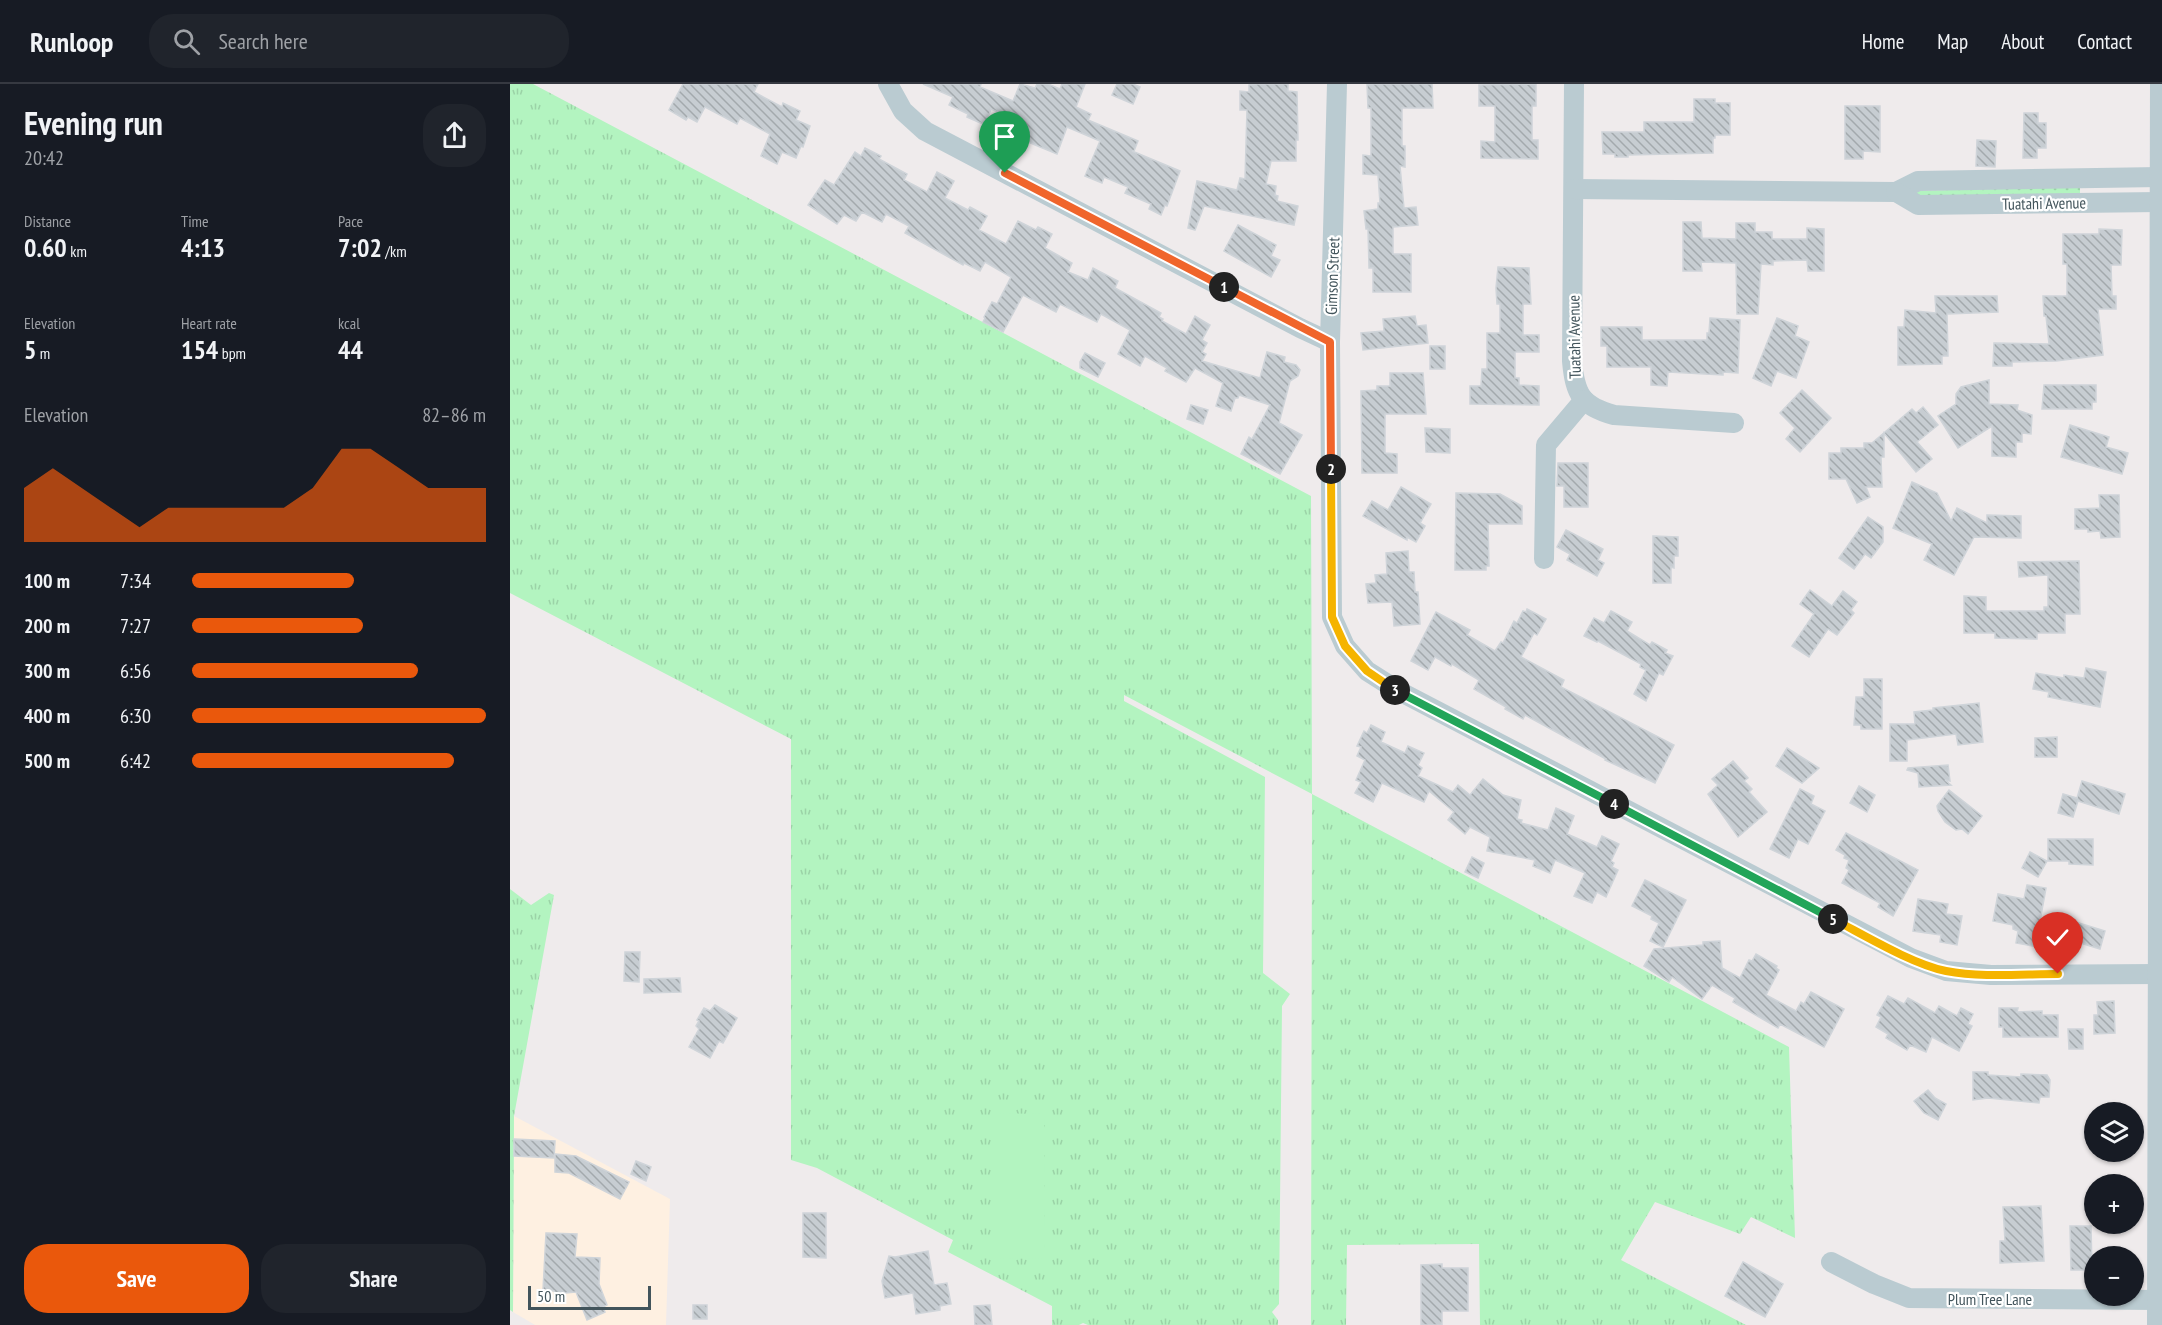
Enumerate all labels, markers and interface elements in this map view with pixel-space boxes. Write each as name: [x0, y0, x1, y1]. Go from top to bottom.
search box: [149, 14, 569, 68]
text: Runloop: [30, 23, 113, 60]
icon: search: [170, 25, 203, 58]
text: Search here: [218, 27, 308, 55]
text: Home: [1862, 28, 1904, 55]
text: Map: [1937, 28, 1968, 55]
text: About: [2001, 28, 2044, 55]
text: Contact: [2077, 28, 2132, 55]
text: Evening run: [24, 101, 163, 144]
button: share: [423, 104, 486, 167]
pin: [979, 111, 1030, 173]
icon: arrive: [988, 120, 1021, 153]
text: 20:42: [24, 145, 64, 171]
street label: Tuatahi Avenue: [2002, 192, 2086, 214]
text: Distance: [24, 211, 71, 231]
text: Time: [181, 211, 209, 231]
text: Pace: [338, 211, 363, 231]
text: 0.60: [24, 231, 67, 264]
text: 4:13: [181, 231, 225, 264]
text: 7:02: [338, 231, 382, 264]
street label: Gimson Street: [1321, 236, 1343, 315]
text: km: [67, 241, 87, 261]
text: /km: [382, 241, 407, 261]
pin: 1: [1209, 272, 1239, 302]
text: 1: [1220, 277, 1228, 297]
street label: Tuatahi Avenue: [1563, 295, 1585, 379]
text: Elevation: [24, 313, 75, 333]
text: Heart rate: [181, 313, 237, 333]
text: kcal: [338, 313, 360, 333]
text: 5: [24, 333, 36, 366]
text: 154: [181, 333, 218, 366]
text: 44: [338, 333, 363, 366]
text: m: [36, 343, 50, 363]
text: bpm: [218, 343, 246, 363]
text: Elevation: [24, 402, 88, 428]
text: 82–86 m: [422, 402, 486, 428]
pin: 2: [1316, 454, 1346, 484]
text: 2: [1327, 459, 1335, 479]
text: 100 m: [24, 568, 70, 594]
text: 7:34: [120, 568, 151, 594]
text: 200 m: [24, 613, 70, 639]
text: 7:27: [120, 613, 151, 639]
text: 300 m: [24, 658, 70, 684]
text: 6:56: [120, 658, 151, 684]
pin: 3: [1380, 675, 1410, 705]
text: 3: [1391, 680, 1399, 700]
text: 400 m: [24, 703, 70, 729]
text: 6:30: [120, 703, 151, 729]
text: 500 m: [24, 748, 70, 774]
text: 6:42: [120, 748, 151, 774]
pin: 4: [1599, 789, 1629, 819]
text: 4: [1610, 794, 1618, 814]
pin: 5: [1818, 904, 1848, 934]
text: 5: [1829, 909, 1837, 929]
pin: [2032, 912, 2083, 974]
icon: check: [2041, 921, 2074, 954]
map controls: [2084, 1102, 2144, 1306]
button: layers: [2084, 1102, 2144, 1162]
button: +: [2084, 1174, 2144, 1234]
button: Save: [24, 1244, 249, 1313]
button: Share: [261, 1244, 486, 1313]
button: −: [2084, 1246, 2144, 1306]
scale bar: [528, 1283, 651, 1310]
text: 50 m: [537, 1286, 565, 1306]
street label: Plum Tree Lane: [1948, 1289, 2032, 1309]

